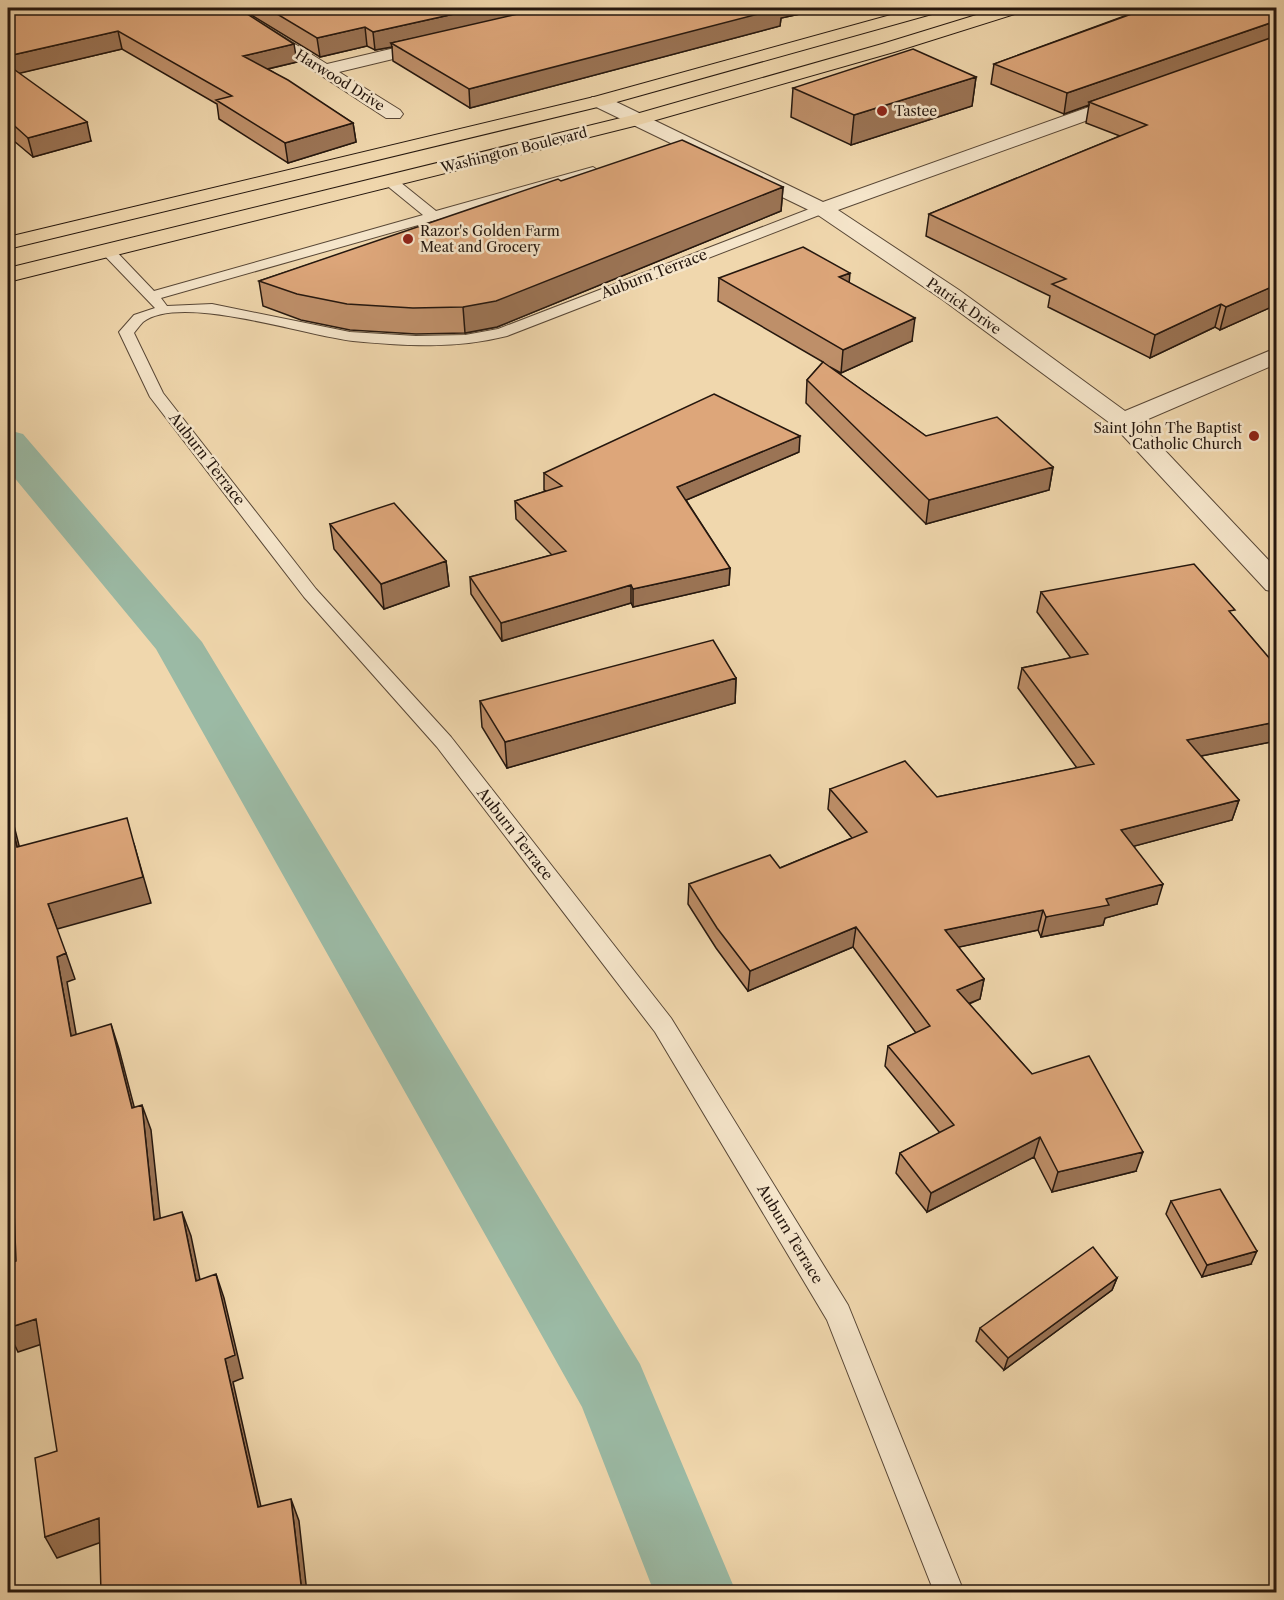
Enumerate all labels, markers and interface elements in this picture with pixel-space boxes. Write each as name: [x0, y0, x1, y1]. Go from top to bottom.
street label: Harwood Drive: [292, 45, 388, 115]
place label: Tastee: [894, 102, 937, 120]
marker: Tastee: [875, 104, 889, 118]
street label: Washington Boulevard: [438, 123, 590, 177]
place label: Razor's Golden Farm Meat and Grocery: [420, 222, 560, 256]
marker: Razor's Golden Farm Meat and Grocery: [401, 232, 415, 246]
street label: Auburn Terrace: [597, 244, 710, 303]
street label: Patrick Drive: [923, 274, 1005, 338]
street label: Auburn Terrace: [165, 408, 250, 509]
place label: Saint John The Baptist Catholic Church: [1094, 419, 1242, 453]
marker: Saint John The Baptist Catholic Church: [1247, 429, 1261, 443]
street label: Auburn Terrace: [473, 783, 558, 884]
street label: Auburn Terrace: [753, 1180, 828, 1287]

